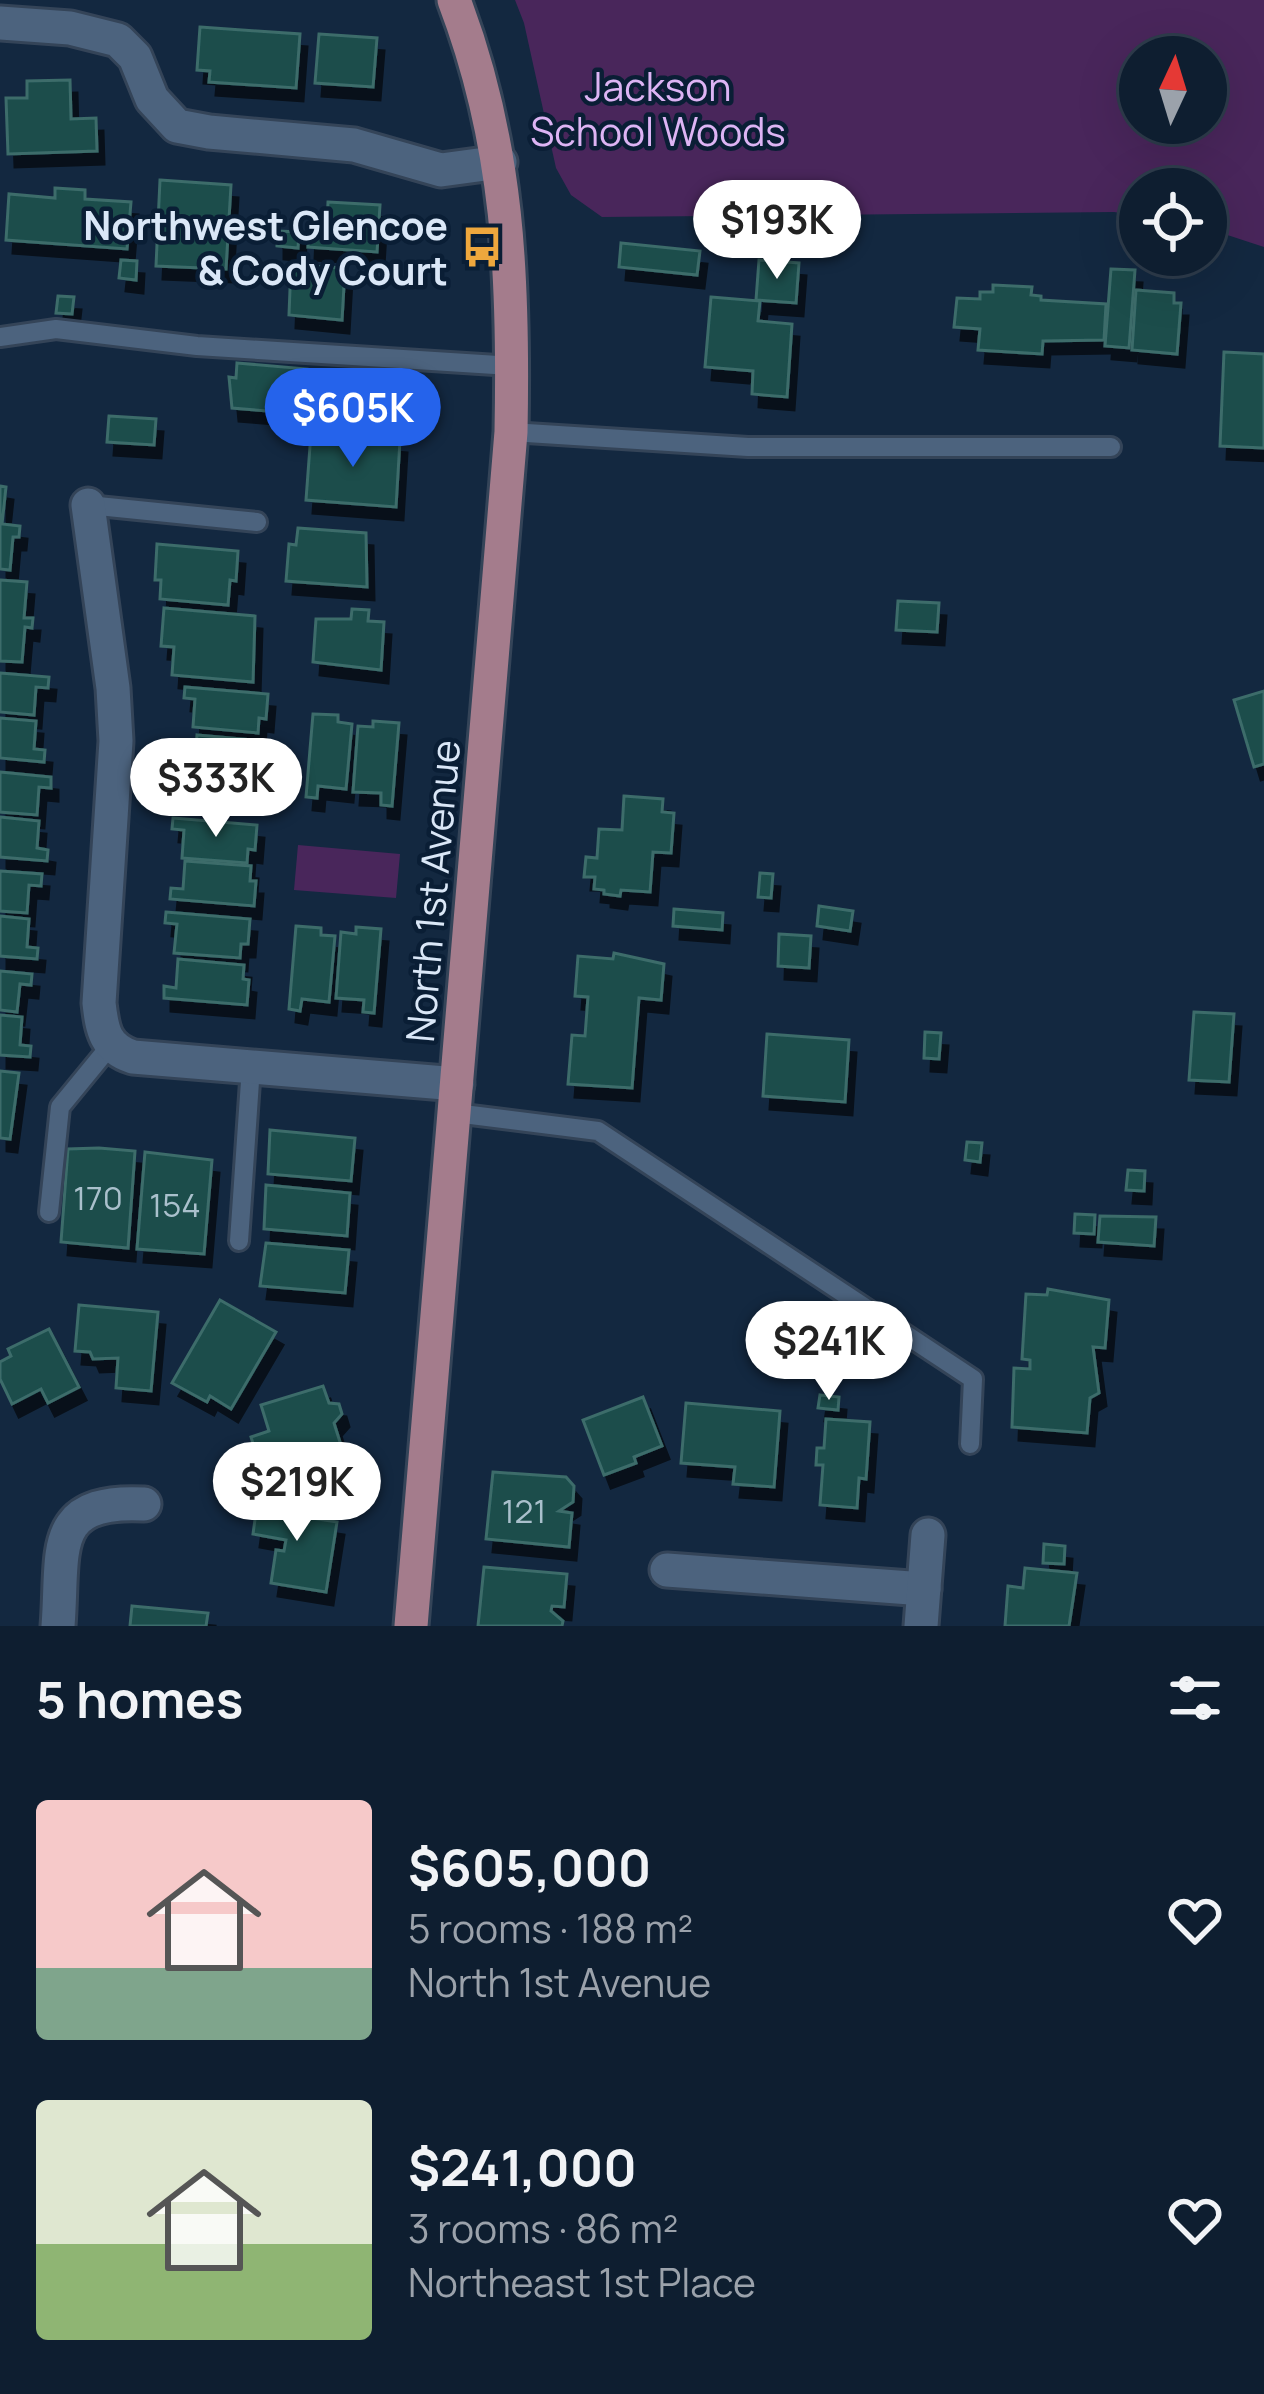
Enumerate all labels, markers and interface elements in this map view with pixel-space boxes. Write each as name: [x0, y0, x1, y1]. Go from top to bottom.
north arrow: [1119, 36, 1227, 144]
map controls: [1119, 36, 1227, 276]
park label: Jackson School Woods: [530, 59, 786, 158]
button: locate: [1119, 168, 1227, 276]
pin: $193K: [693, 180, 861, 282]
text: $193K: [720, 192, 834, 246]
place label: Northwest Glencoe & Cody Court: [83, 198, 448, 297]
bus stop icon: Northwest Glencoe & Cody Court: [459, 224, 505, 270]
pin: $605K: [269, 368, 437, 470]
text: $605K: [292, 380, 414, 434]
pin: $333K: [132, 738, 300, 840]
street label: North 1st Avenue: [392, 738, 472, 1044]
text: $333K: [157, 750, 275, 804]
house number: 170: [73, 1175, 123, 1220]
house number: 154: [149, 1182, 201, 1227]
pin: $241K: [745, 1301, 913, 1403]
text: $241K: [773, 1313, 885, 1367]
pin: $219K: [213, 1442, 381, 1544]
text: $219K: [240, 1454, 354, 1508]
house number: 121: [502, 1488, 546, 1533]
text: 5 homes: [36, 1664, 243, 1733]
icon: filters: [1162, 1665, 1228, 1731]
text: $605,000: [408, 1832, 651, 1901]
icon: home: [132, 1848, 276, 1992]
icon: heart: [1162, 1887, 1228, 1953]
text: 5 rooms · 188 m²: [408, 1901, 693, 1955]
text: North 1st Avenue: [408, 1955, 711, 2009]
text: $241,000: [408, 2132, 637, 2201]
icon: home: [132, 2148, 276, 2292]
icon: heart: [1162, 2187, 1228, 2253]
text: 3 rooms · 86 m²: [408, 2201, 678, 2255]
text: Northeast 1st Place: [408, 2255, 756, 2309]

